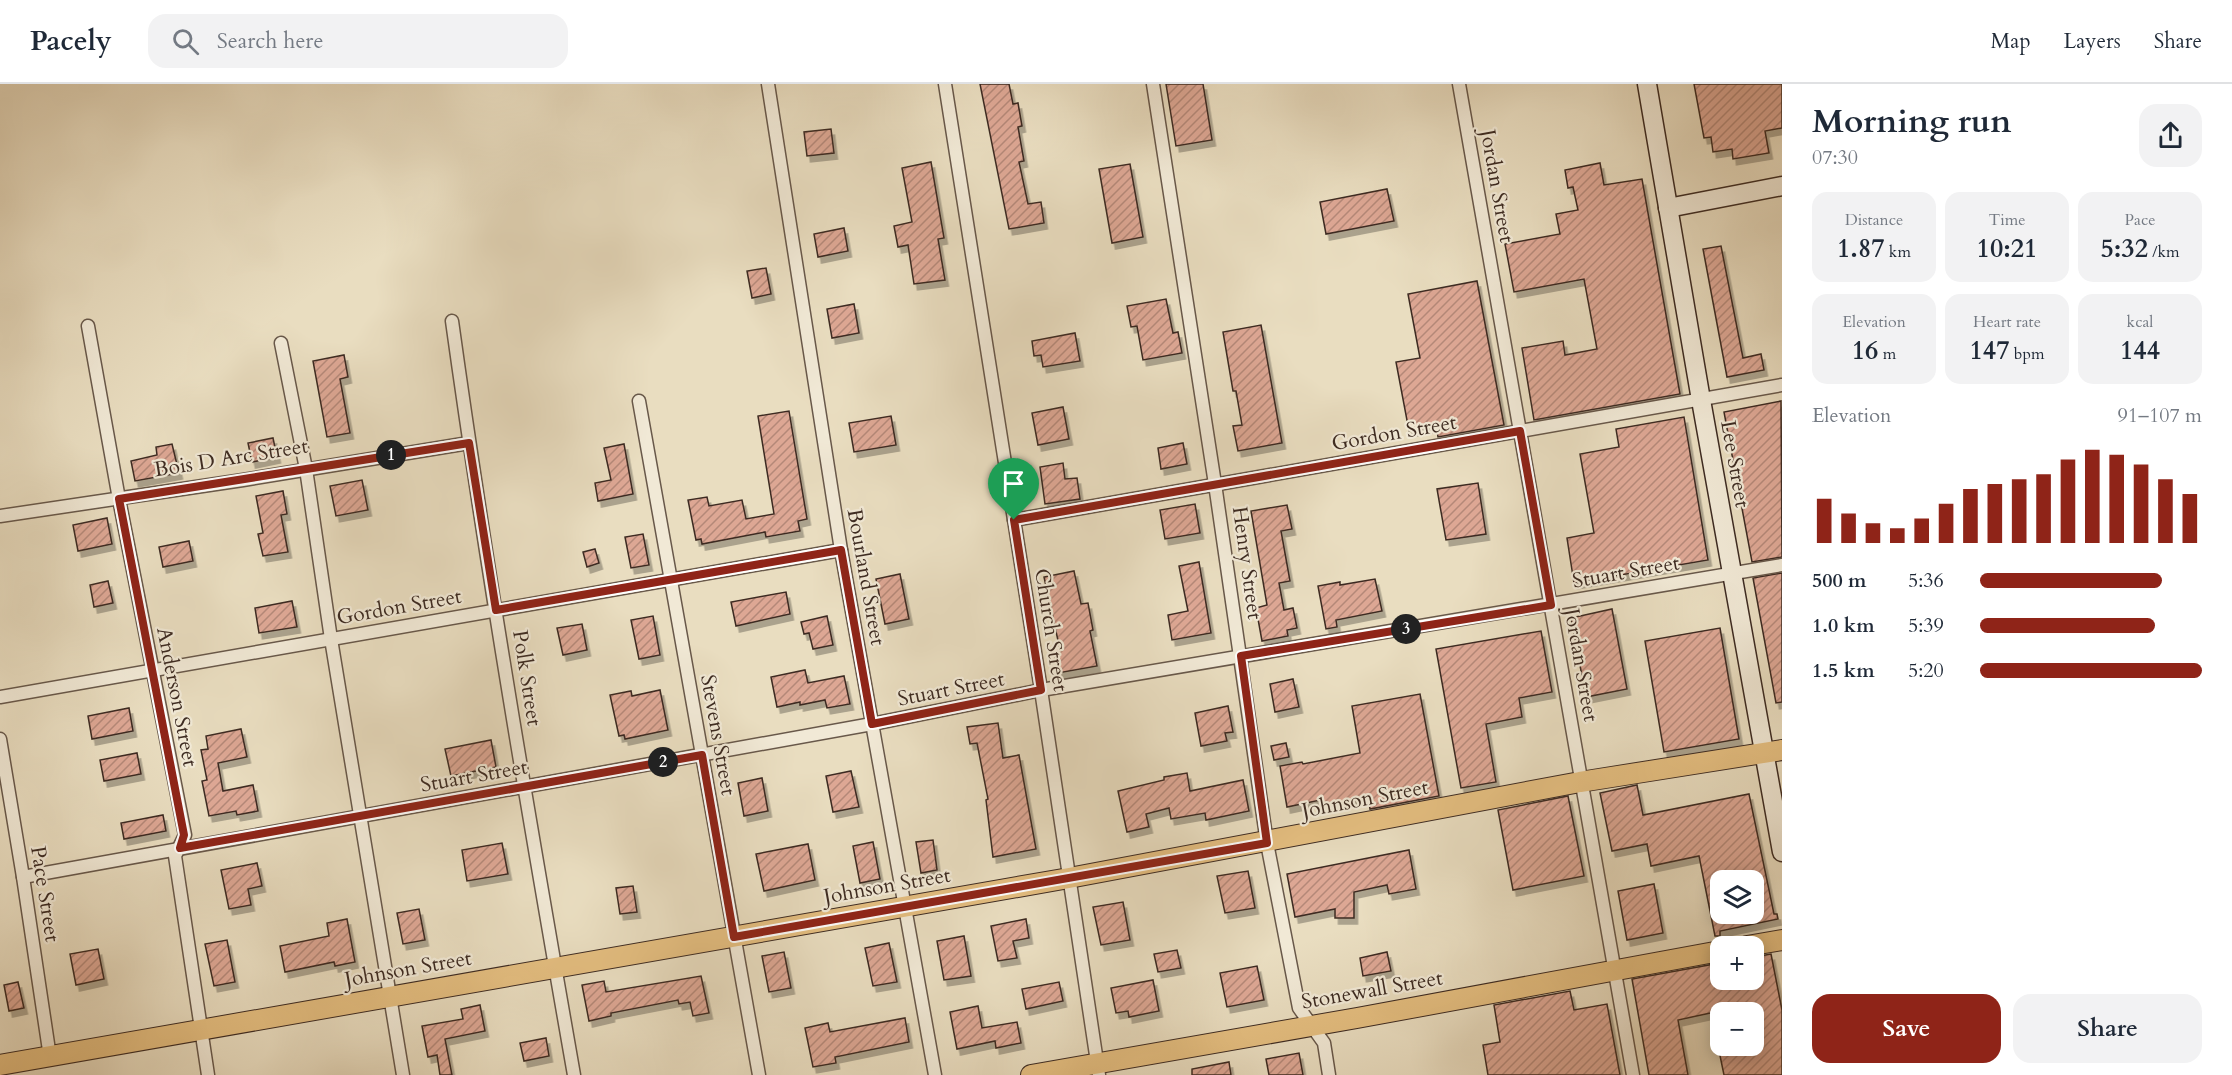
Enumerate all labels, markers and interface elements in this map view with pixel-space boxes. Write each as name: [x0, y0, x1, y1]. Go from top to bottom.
search box: [148, 14, 568, 68]
text: Pacely: [30, 22, 112, 60]
icon: search: [169, 25, 202, 58]
text: Search here: [217, 26, 323, 56]
text: Map: [1991, 27, 2031, 56]
text: Layers: [2064, 27, 2121, 56]
text: Share: [2154, 27, 2202, 56]
text: Morning run: [1812, 99, 2012, 144]
button: share: [2139, 104, 2202, 167]
street label: Jordan Street: [1472, 124, 1521, 245]
text: 07:30: [1812, 144, 1858, 171]
text: Distance: [1845, 209, 1903, 231]
text: Time: [1988, 209, 2026, 231]
text: Pace: [2125, 209, 2155, 231]
text: 1.87: [1837, 231, 1885, 266]
text: 10:21: [1977, 231, 2037, 266]
text: 5:32: [2100, 231, 2148, 266]
text: km: [1885, 241, 1911, 263]
text: /km: [2148, 241, 2180, 263]
text: Elevation: [1842, 311, 1906, 333]
text: Heart rate: [1973, 311, 2041, 333]
text: kcal: [2127, 311, 2153, 333]
text: 16: [1852, 333, 1878, 368]
text: 147: [1970, 333, 2010, 368]
text: 144: [2120, 333, 2160, 368]
text: m: [1878, 343, 1896, 365]
text: bpm: [2010, 343, 2044, 365]
text: Elevation: [1812, 402, 1891, 429]
text: 91–107 m: [2117, 402, 2202, 429]
street label: Gordon Street: [1329, 408, 1459, 458]
street label: Lee Street: [1713, 418, 1757, 510]
street label: Bois D Arc Street: [152, 431, 310, 484]
pin: 1: [376, 440, 406, 470]
text: 1: [387, 444, 395, 466]
pin: [988, 458, 1039, 520]
icon: arrive: [997, 467, 1030, 500]
street label: Henry Street: [1225, 505, 1269, 622]
street label: Bourland Street: [840, 506, 892, 648]
street label: Stuart Street: [1570, 548, 1682, 596]
street label: Church Street: [1027, 566, 1075, 694]
text: 500 m: [1812, 567, 1867, 594]
text: 5:36: [1908, 567, 1944, 594]
street label: Gordon Street: [334, 582, 464, 632]
street label: Jordan Street: [1556, 603, 1605, 724]
text: 1.0 km: [1812, 612, 1875, 639]
text: 5:39: [1908, 612, 1944, 639]
pin: 3: [1391, 614, 1421, 644]
text: 3: [1402, 618, 1410, 640]
street label: Anderson Street: [149, 625, 205, 770]
street label: Polk Street: [505, 628, 549, 728]
text: 1.5 km: [1812, 657, 1875, 684]
text: 5:20: [1908, 657, 1944, 684]
street label: Stuart Street: [895, 664, 1007, 714]
street label: Stevens Street: [693, 672, 743, 798]
pin: 2: [648, 747, 678, 777]
text: 2: [659, 751, 667, 773]
street label: Stuart Street: [418, 752, 530, 800]
street label: Johnson Street: [1296, 772, 1431, 826]
street label: Pace Street: [23, 844, 67, 944]
street label: Johnson Street: [818, 861, 953, 912]
map controls: [1710, 870, 1764, 1056]
button: layers: [1710, 870, 1764, 924]
button: +: [1710, 936, 1764, 990]
street label: Johnson Street: [339, 944, 474, 995]
street label: Stonewall Street: [1299, 963, 1445, 1017]
button: Save: [1812, 994, 2001, 1063]
button: Share: [2013, 994, 2202, 1063]
button: −: [1710, 1002, 1764, 1056]

